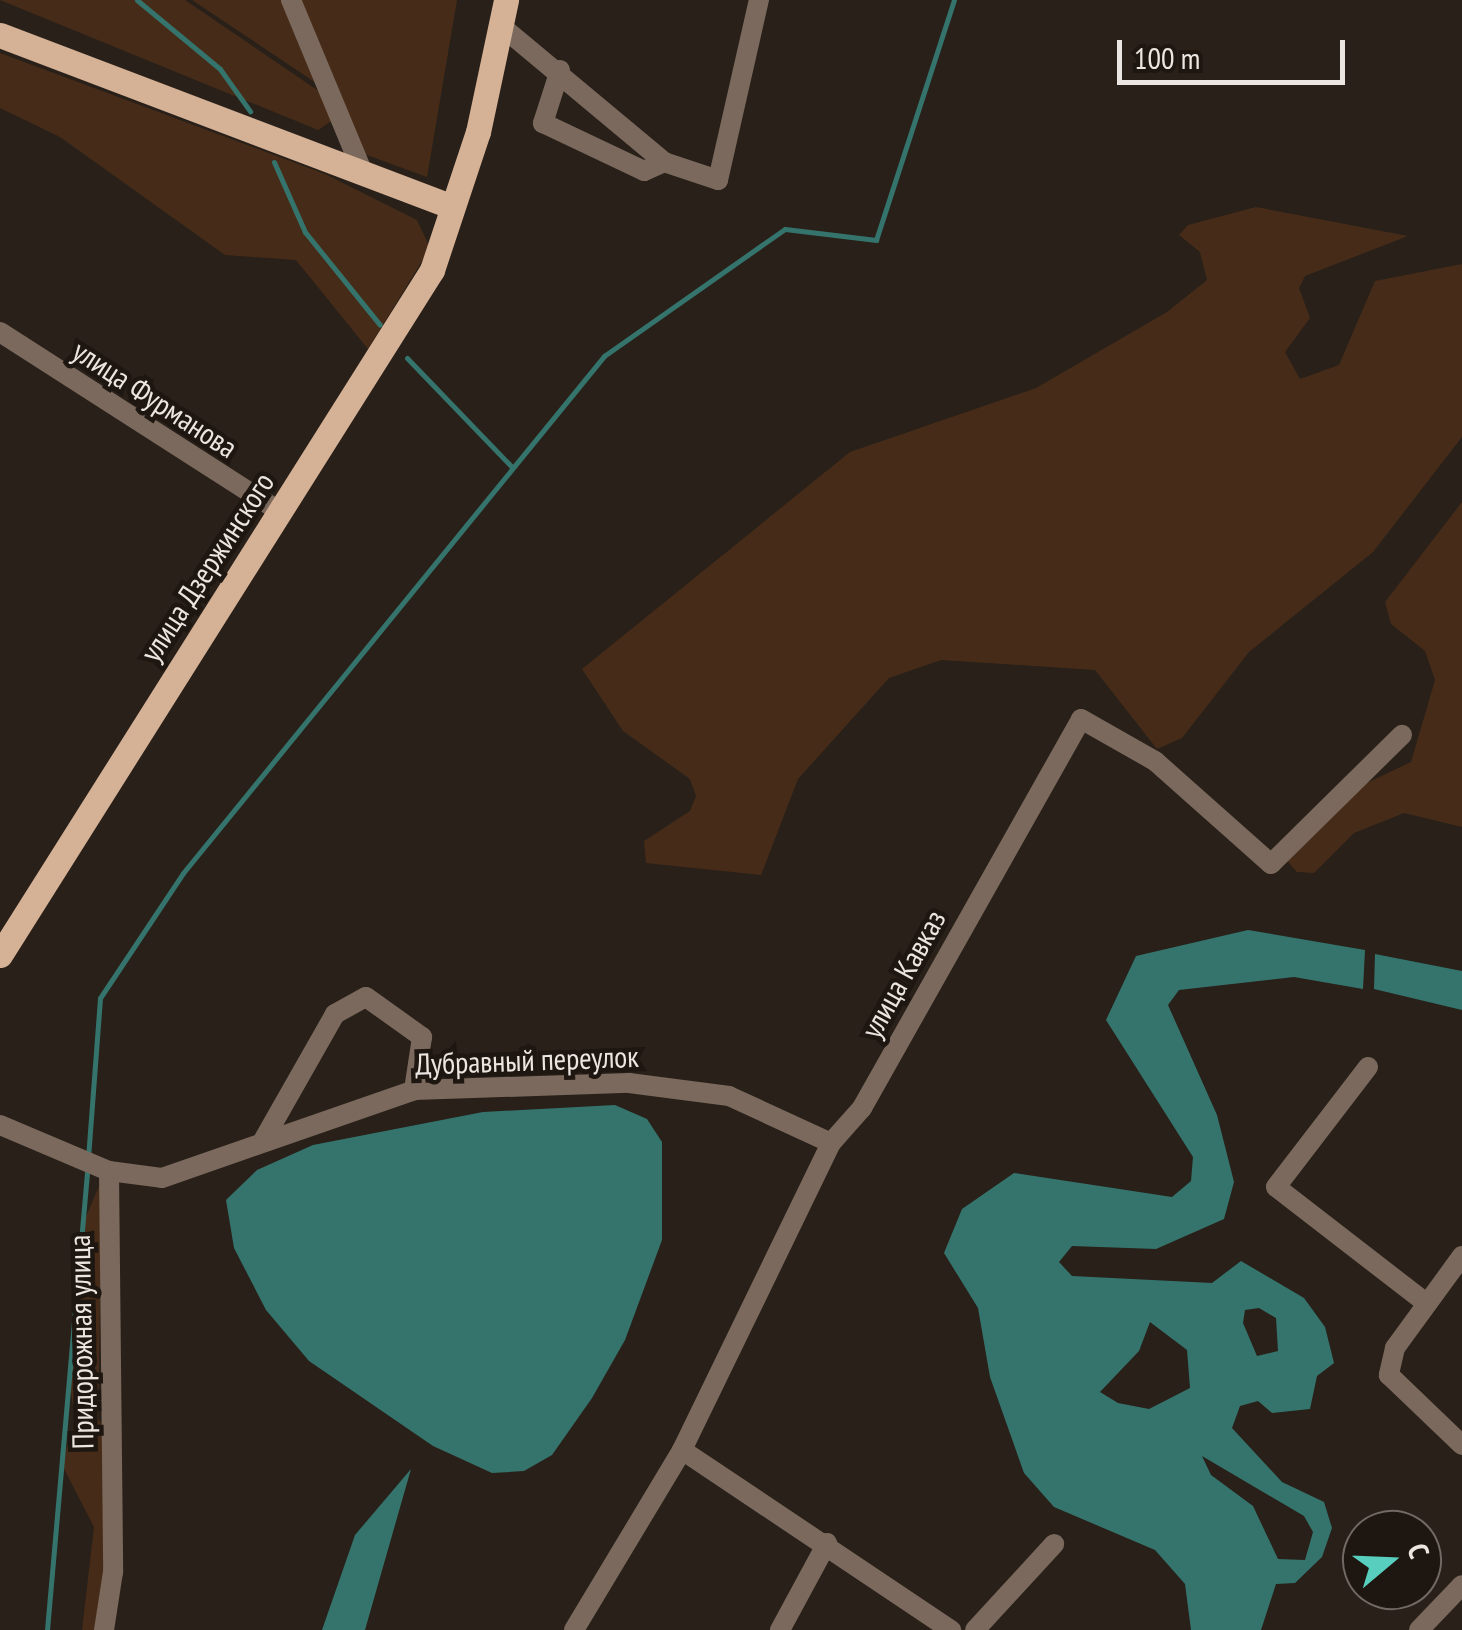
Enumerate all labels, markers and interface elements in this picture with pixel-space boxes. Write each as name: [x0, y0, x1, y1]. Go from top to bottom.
scale bar: [1122, 20, 1350, 82]
text: 100 m: [1134, 38, 1200, 77]
street label: улица Фурманова: [66, 333, 244, 465]
street label: улица Дзержинского: [132, 465, 282, 669]
street label: улица Кавказ: [853, 904, 953, 1044]
street label: Дубравный переулок: [415, 1038, 639, 1082]
street label: Придорожная улица: [61, 1234, 101, 1450]
north arrow: [1342, 1510, 1442, 1610]
text: С: [1399, 1539, 1439, 1563]

